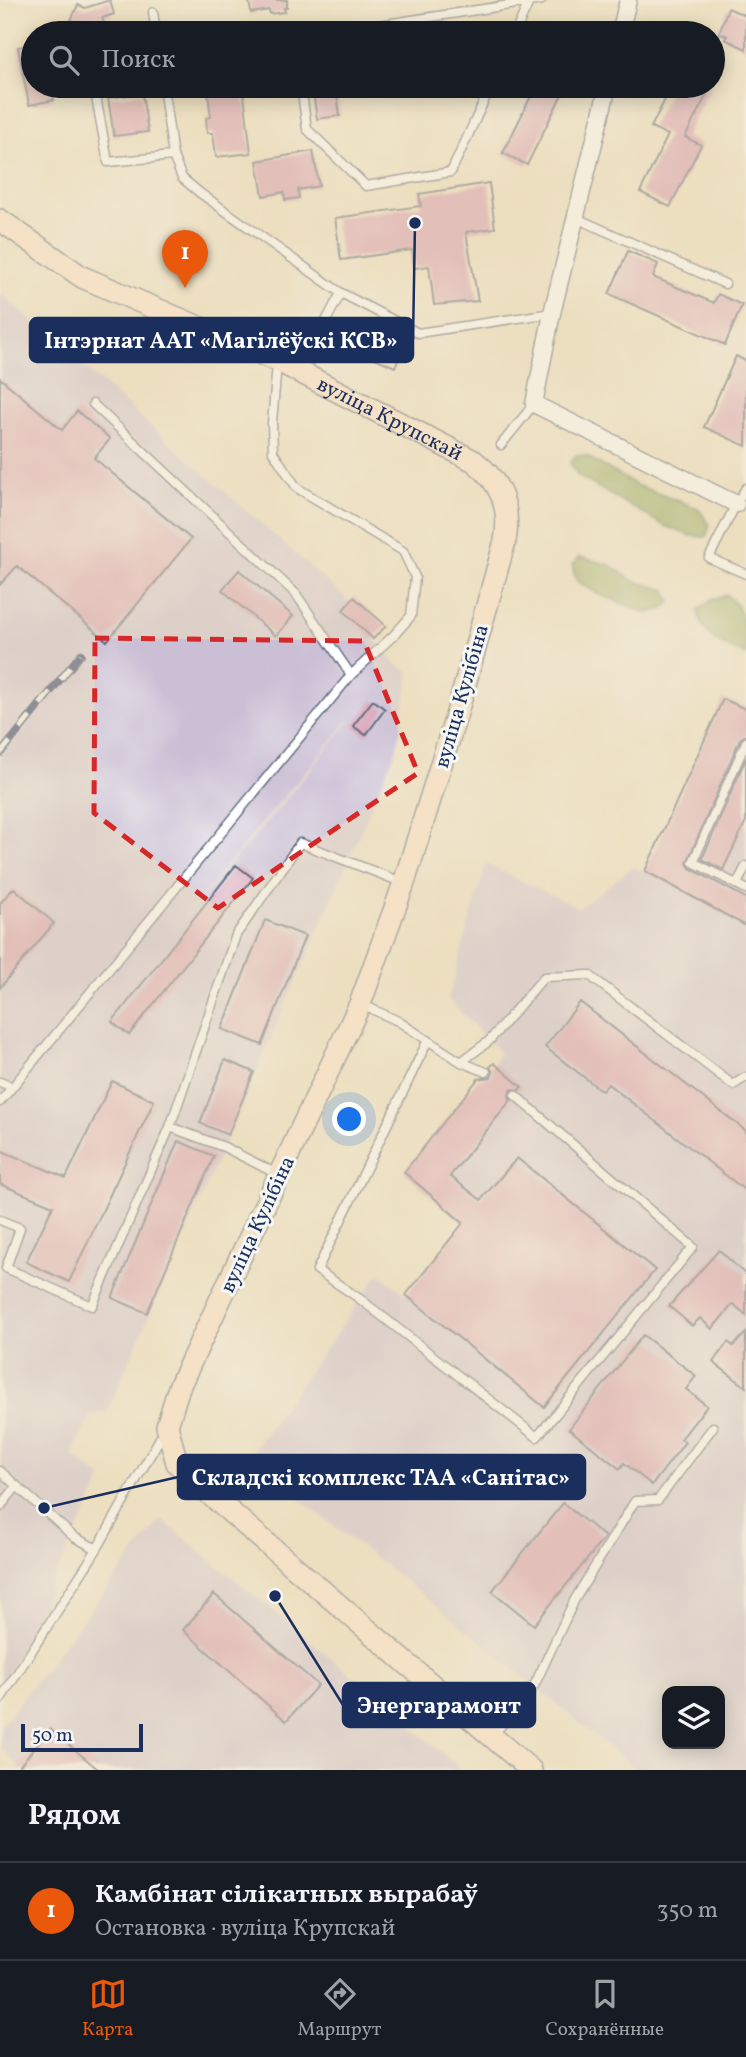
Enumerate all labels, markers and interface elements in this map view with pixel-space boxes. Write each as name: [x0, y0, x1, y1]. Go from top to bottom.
search box: [21, 21, 725, 98]
icon: search: [45, 41, 83, 79]
text: Поиск: [101, 42, 175, 78]
pin: 1: [162, 230, 208, 288]
callout: Інтэрнат ААТ «Магілёўскі КСВ»: [30, 318, 413, 362]
text: Інтэрнат ААТ «Магілёўскі КСВ»: [44, 326, 398, 358]
street label: вуліца Крупскай: [312, 370, 467, 469]
street label: вуліца Кулібіна: [428, 621, 497, 772]
your location: [332, 1102, 366, 1136]
street label: вуліца Кулібіна: [214, 1151, 303, 1298]
callout: Складскі комплекс ТАА «Санітас»: [178, 1455, 585, 1499]
text: Складскі комплекс ТАА «Санітас»: [192, 1463, 570, 1495]
callout: Энергарамонт: [343, 1683, 535, 1727]
map controls: [662, 1686, 725, 1749]
button: layers: [662, 1686, 725, 1749]
text: Энергарамонт: [357, 1691, 521, 1723]
scale bar: [21, 1721, 144, 1753]
text: 50 m: [32, 1723, 73, 1749]
text: Рядом: [28, 1795, 121, 1837]
text: Камбінат сілікатных вырабаў: [95, 1877, 478, 1913]
text: 1: [46, 1895, 56, 1927]
text: 350 m: [657, 1895, 718, 1927]
text: Остановка · вуліца Крупскай: [95, 1913, 395, 1945]
tab: Карта: [82, 1975, 134, 2043]
tab: Маршрут: [298, 1975, 381, 2043]
tab: Сохранённые: [545, 1975, 664, 2043]

